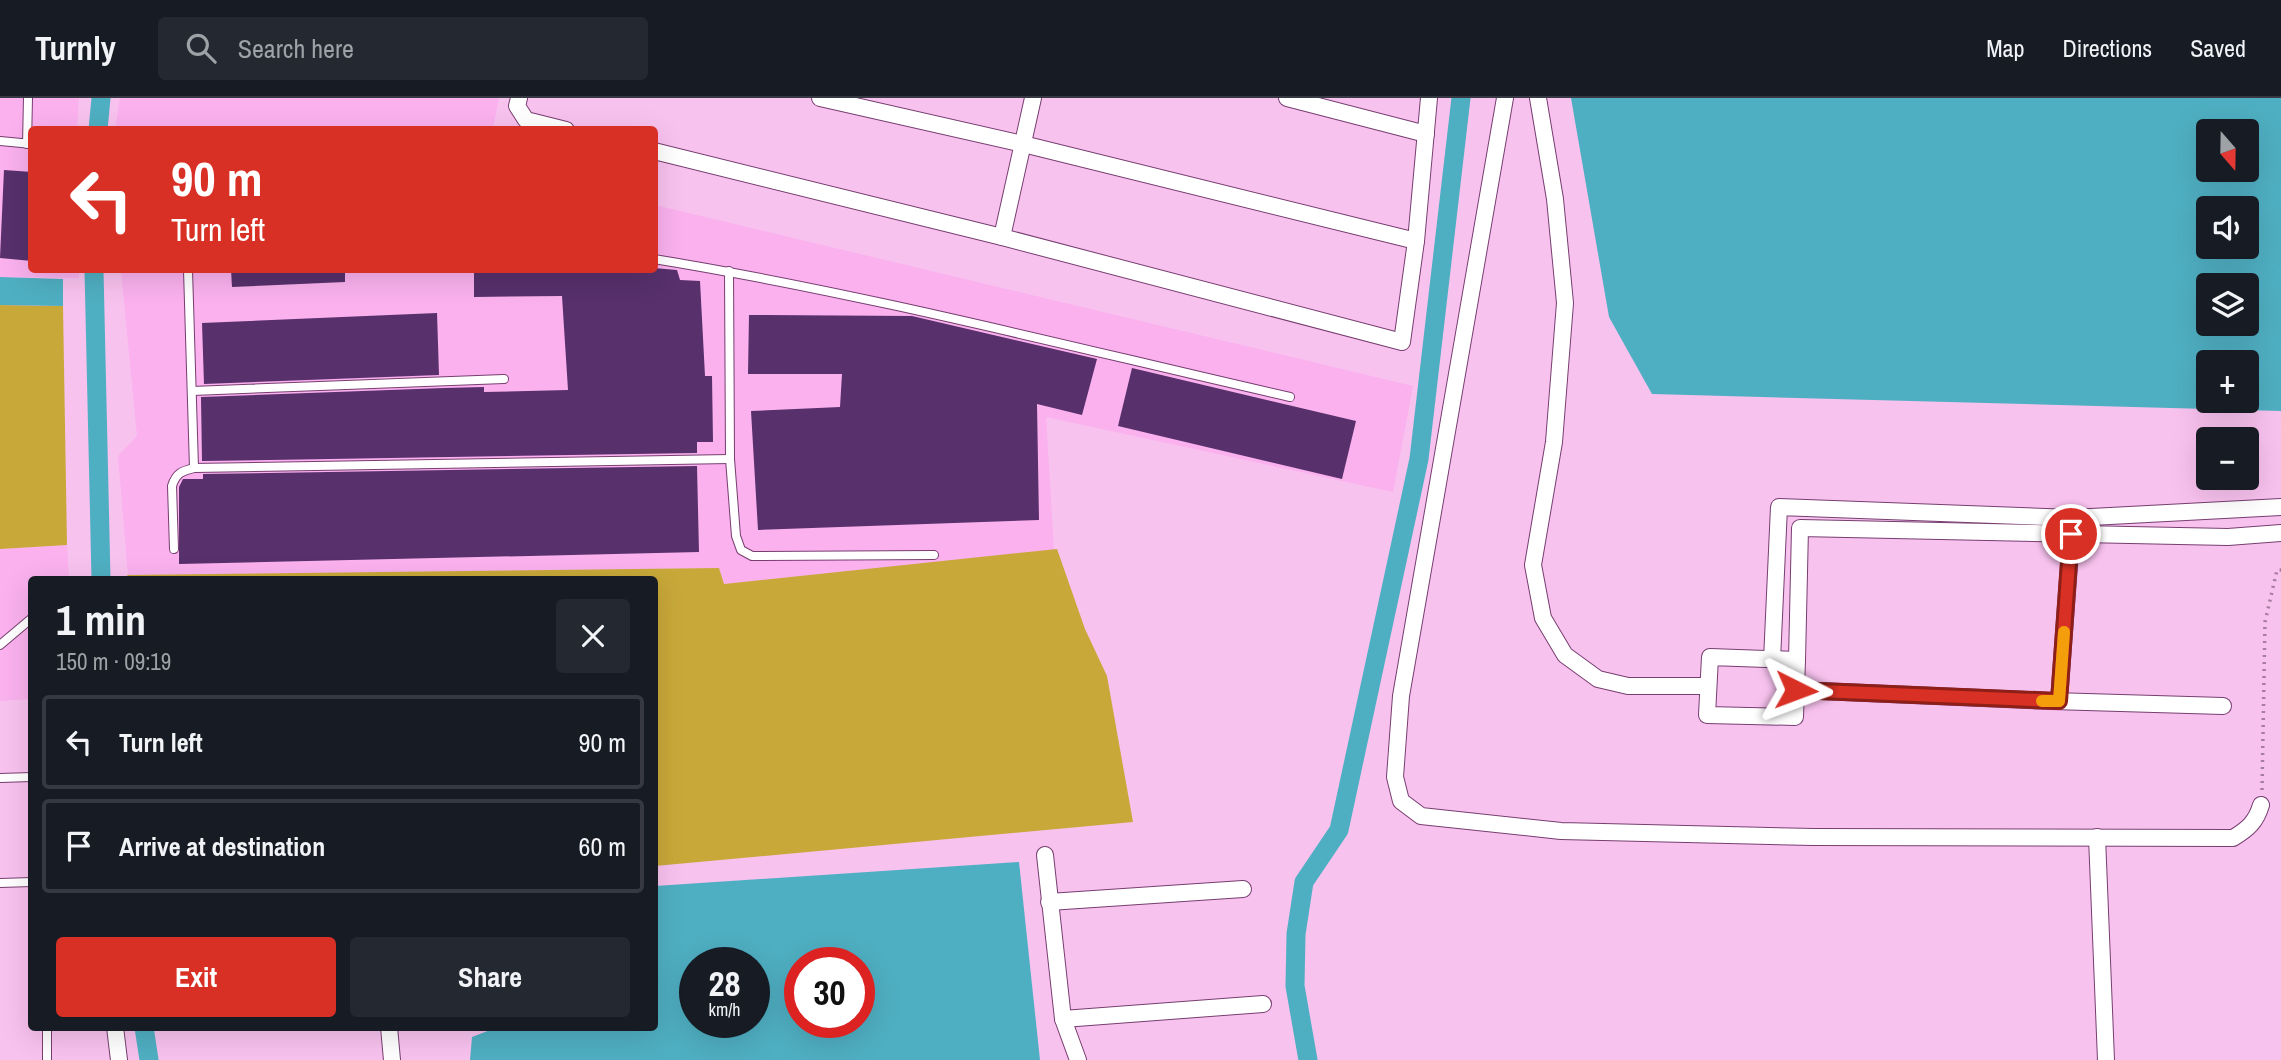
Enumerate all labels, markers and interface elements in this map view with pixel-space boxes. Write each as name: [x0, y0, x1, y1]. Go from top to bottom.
search box: [158, 17, 648, 80]
text: Turnly: [35, 26, 116, 70]
icon: search: [182, 29, 220, 67]
text: Search here: [238, 31, 354, 66]
text: Map: [1986, 32, 2024, 64]
text: Directions: [2062, 32, 2152, 64]
text: Saved: [2190, 32, 2246, 64]
north arrow: [2196, 119, 2259, 182]
map controls: [2196, 119, 2259, 490]
text: 90 m: [171, 145, 263, 211]
icon: left: [56, 154, 147, 245]
button: sound: [2196, 196, 2259, 259]
text: Turn left: [171, 208, 265, 251]
button: layers: [2196, 273, 2259, 336]
button: +: [2196, 350, 2259, 413]
button: −: [2196, 427, 2259, 490]
pin: [2041, 504, 2101, 564]
icon: arrive: [2052, 515, 2090, 553]
text: 1 min: [56, 592, 146, 648]
button: close: [556, 599, 630, 673]
text: 150 m · 09:19: [56, 646, 171, 677]
position arrow: [1759, 653, 1833, 727]
icon: left: [60, 723, 98, 761]
text: Turn left: [119, 725, 203, 760]
text: 90 m: [579, 725, 626, 760]
icon: arrive: [60, 827, 98, 865]
text: Arrive at destination: [119, 829, 325, 864]
text: 60 m: [579, 829, 626, 864]
button: Exit: [56, 937, 336, 1017]
button: Share: [350, 937, 630, 1017]
speed limit sign: 30: [784, 947, 875, 1038]
text: 28: [709, 960, 740, 1007]
text: km/h: [709, 997, 741, 1022]

